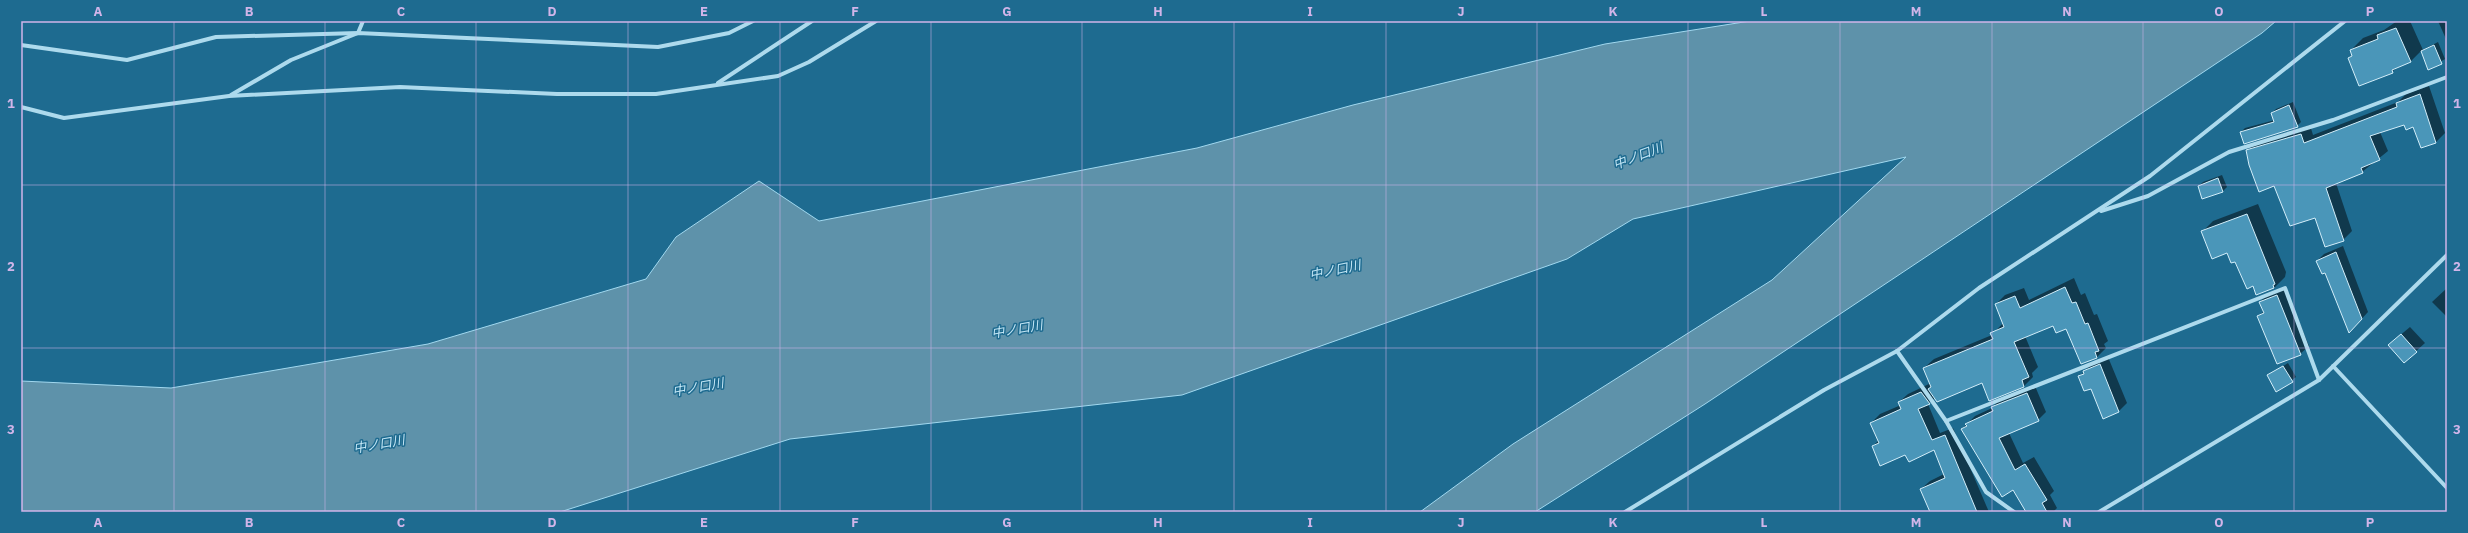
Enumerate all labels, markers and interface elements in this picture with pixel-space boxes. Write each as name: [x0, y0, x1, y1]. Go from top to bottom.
text: A: [94, 3, 103, 20]
text: B: [245, 3, 254, 20]
text: C: [397, 3, 406, 20]
text: D: [547, 3, 557, 20]
text: E: [700, 3, 708, 20]
text: F: [851, 3, 859, 20]
text: G: [1002, 3, 1012, 20]
text: H: [1153, 3, 1163, 20]
text: I: [1307, 3, 1313, 20]
text: J: [1457, 3, 1465, 20]
text: K: [1608, 3, 1618, 20]
text: L: [1761, 3, 1768, 20]
text: M: [1911, 3, 1921, 20]
text: N: [2062, 3, 2072, 20]
text: O: [2214, 3, 2224, 20]
text: P: [2366, 3, 2375, 20]
text: 1: [7, 95, 15, 112]
text: 1: [2453, 95, 2461, 112]
water label: 中ノ口川: [1611, 138, 1667, 173]
water label: 中ノ口川: [1308, 256, 1364, 284]
text: 2: [7, 258, 15, 275]
text: 2: [2453, 258, 2461, 275]
water label: 中ノ口川: [990, 316, 1046, 342]
water label: 中ノ口川: [671, 374, 727, 400]
text: 3: [7, 421, 15, 438]
text: 3: [2453, 421, 2461, 438]
water label: 中ノ口川: [352, 431, 408, 457]
text: A: [94, 514, 103, 531]
text: B: [245, 514, 254, 531]
text: C: [397, 514, 406, 531]
text: D: [547, 514, 557, 531]
text: E: [700, 514, 708, 531]
text: F: [851, 514, 859, 531]
text: G: [1002, 514, 1012, 531]
text: H: [1153, 514, 1163, 531]
text: I: [1307, 514, 1313, 531]
text: J: [1457, 514, 1465, 531]
text: K: [1608, 514, 1618, 531]
text: L: [1761, 514, 1768, 531]
text: M: [1911, 514, 1921, 531]
text: N: [2062, 514, 2072, 531]
text: O: [2214, 514, 2224, 531]
text: P: [2366, 514, 2375, 531]

